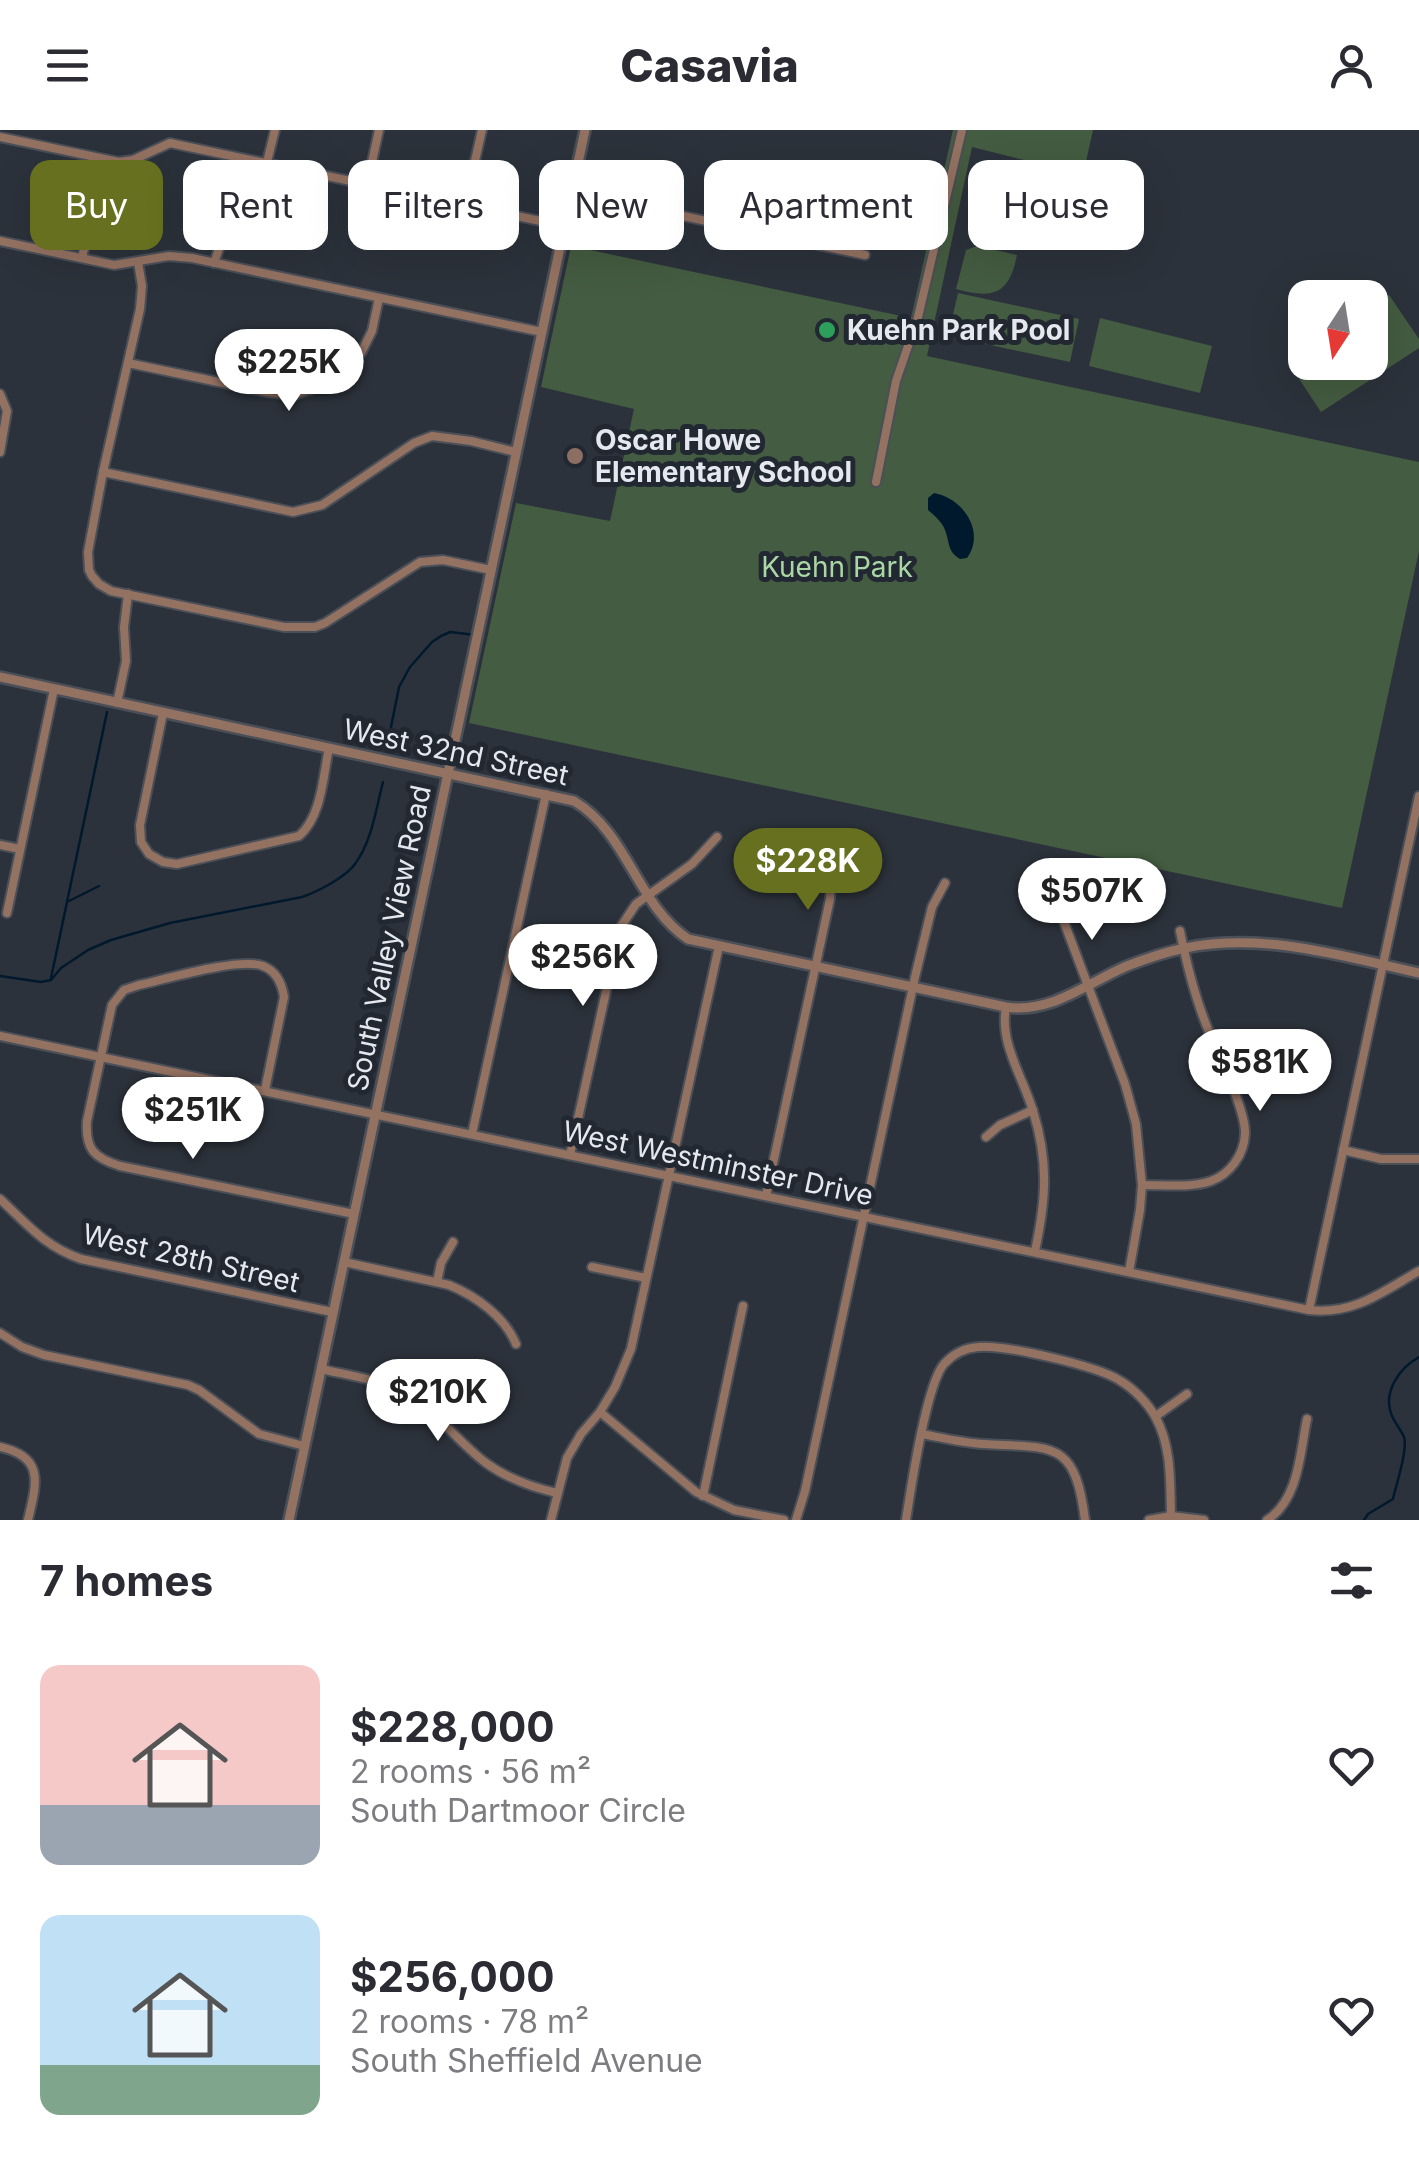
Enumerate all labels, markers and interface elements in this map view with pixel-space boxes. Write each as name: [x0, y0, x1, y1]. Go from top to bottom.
icon: menu: [40, 38, 95, 93]
text: Casavia: [620, 38, 799, 93]
icon: person: [1324, 38, 1379, 93]
chip: Buy: [30, 160, 163, 250]
chip: Rent: [183, 160, 328, 250]
chip: Filters: [348, 160, 519, 250]
chip: New: [539, 160, 684, 250]
chip: Apartment: [704, 160, 948, 250]
chip: House: [968, 160, 1144, 250]
north arrow: [1288, 280, 1388, 380]
map controls: [1288, 280, 1388, 380]
place label: Kuehn Park Pool: [847, 313, 1070, 347]
marker: Kuehn Park Pool: [816, 319, 838, 341]
pin: $225K: [219, 329, 359, 414]
text: $225K: [237, 342, 341, 381]
place label: Oscar Howe Elementary School: [595, 423, 852, 489]
marker: Oscar Howe Elementary School: [564, 445, 586, 467]
park label: Kuehn Park: [761, 550, 913, 584]
street label: West 32nd Street: [340, 712, 572, 792]
street label: South Valley View Road: [340, 782, 438, 1094]
pin: $228K: [738, 828, 878, 913]
text: $228K: [755, 841, 861, 880]
pin: $507K: [1022, 858, 1162, 943]
text: $507K: [1040, 871, 1144, 910]
pin: $256K: [513, 924, 653, 1009]
text: $256K: [530, 937, 636, 976]
pin: $581K: [1190, 1029, 1330, 1114]
text: $581K: [1210, 1042, 1310, 1081]
pin: $251K: [123, 1077, 263, 1162]
text: $251K: [144, 1090, 242, 1129]
street label: West Westminster Drive: [560, 1113, 876, 1213]
street label: West 28th Street: [79, 1217, 303, 1299]
pin: $210K: [368, 1359, 508, 1444]
text: $210K: [388, 1372, 488, 1411]
icon: filters: [1324, 1553, 1379, 1608]
text: 7 homes: [40, 1555, 213, 1606]
text: $228,000: [350, 1701, 555, 1752]
icon: home: [120, 1705, 240, 1825]
icon: heart: [1324, 1738, 1379, 1793]
text: 2 rooms · 56 m²: [350, 1752, 591, 1791]
text: South Dartmoor Circle: [350, 1791, 686, 1830]
text: $256,000: [350, 1951, 555, 2002]
icon: home: [120, 1955, 240, 2075]
icon: heart: [1324, 1988, 1379, 2043]
text: 2 rooms · 78 m²: [350, 2002, 589, 2041]
text: South Sheffield Avenue: [350, 2041, 703, 2080]

